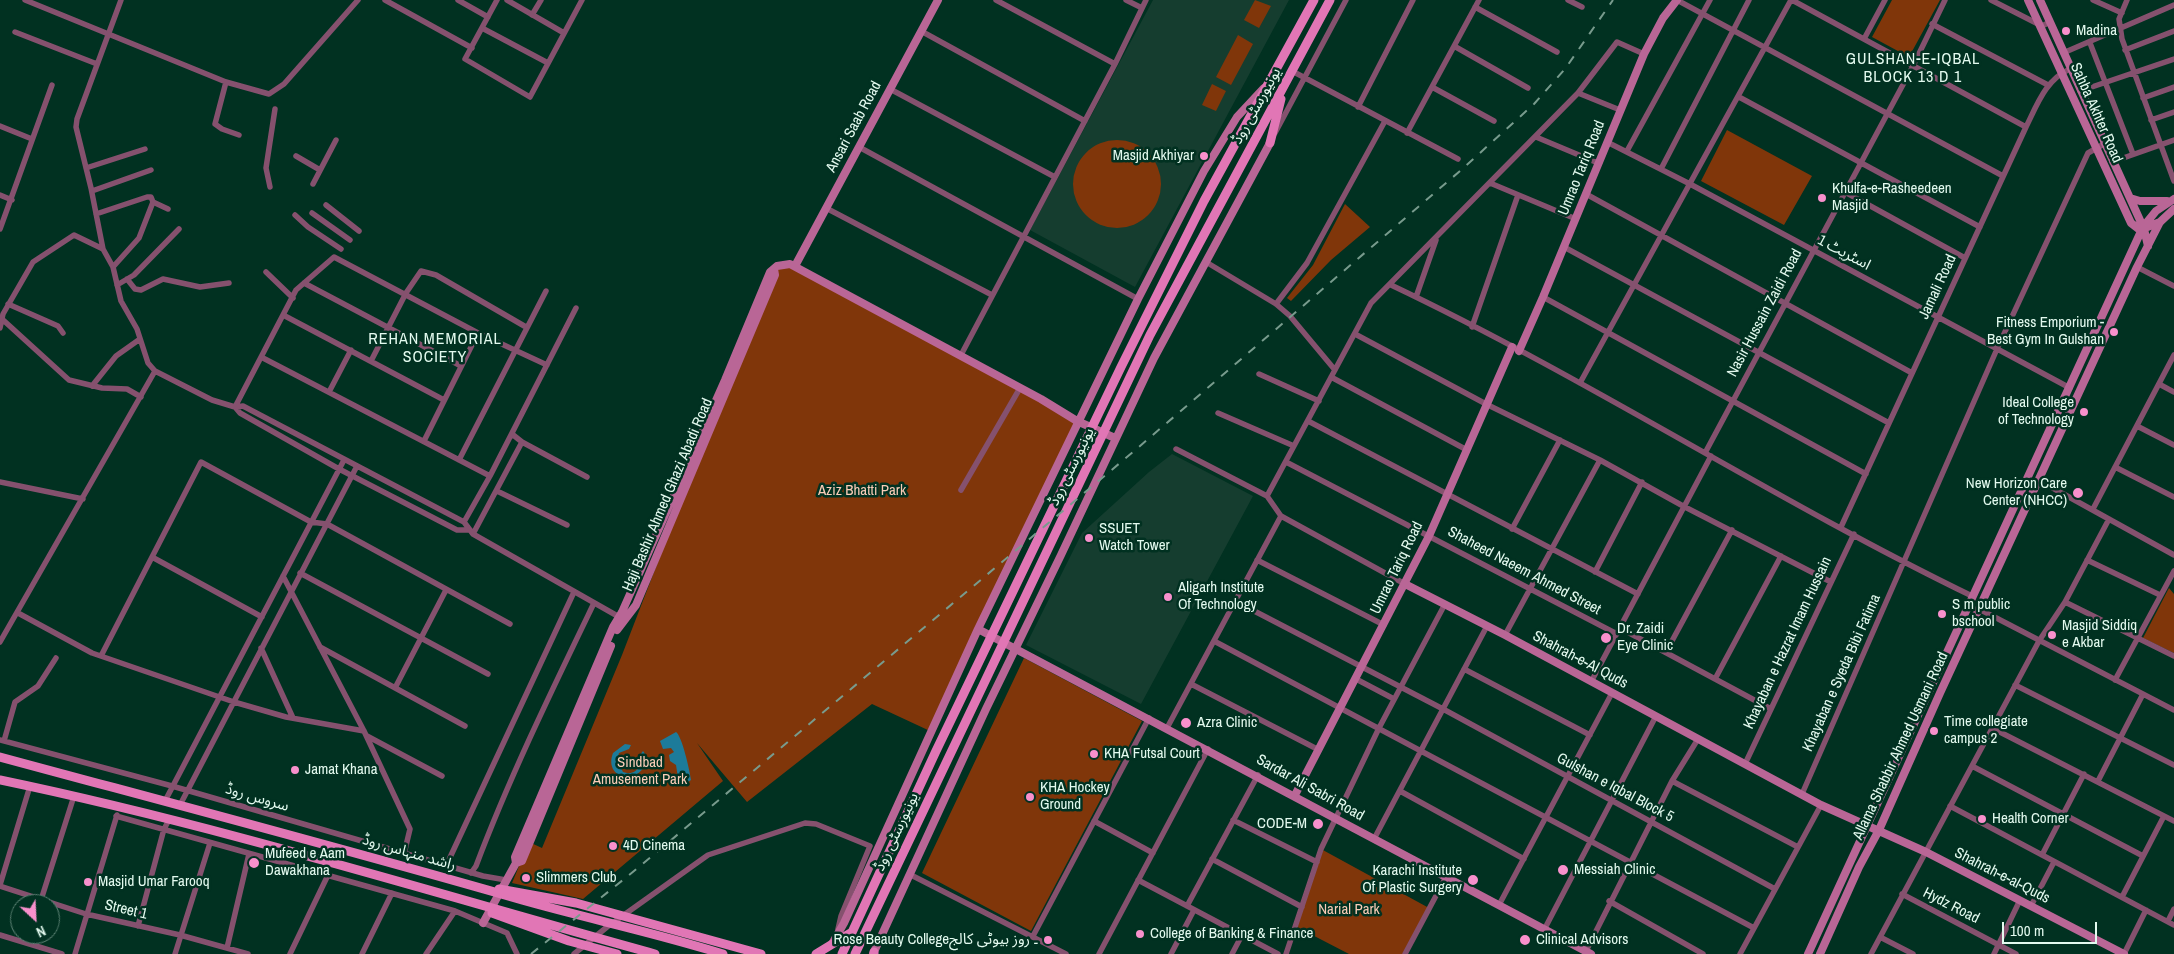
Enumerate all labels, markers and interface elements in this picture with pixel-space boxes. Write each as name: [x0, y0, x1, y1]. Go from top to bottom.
place label: Madina: [2076, 22, 2117, 40]
marker: Madina: [2060, 25, 2072, 37]
district label: GULSHAN-E-IQBAL BLOCK 13 D 1: [1844, 50, 1982, 88]
street label: Sahba Akhter Road: [2066, 60, 2126, 166]
street label: یونیورسٹی روڈ: [1229, 65, 1285, 147]
street label: Ansari Saab Road: [822, 78, 886, 176]
street label: Umrao Tariq Road: [1555, 118, 1609, 218]
place label: Masjid Akhiyar: [1113, 147, 1194, 165]
marker: Masjid Akhiyar: [1198, 150, 1210, 162]
place label: Khulfa-e-Rasheedeen Masjid: [1832, 180, 1952, 215]
marker: Khulfa-e-Rasheedeen Masjid: [1816, 192, 1828, 204]
street label: اسٹریٹ 1: [1814, 232, 1874, 274]
street label: Nasir Hussain Zaidi Road: [1724, 246, 1806, 380]
street label: Jamali Road: [1915, 252, 1961, 322]
place label: Fitness Emporium - Best Gym In Gulshan: [1987, 314, 2104, 349]
marker: Fitness Emporium - Best Gym In Gulshan: [2108, 326, 2120, 338]
district label: REHAN MEMORIAL SOCIETY: [366, 330, 504, 368]
place label: Ideal College of Technology: [1998, 394, 2074, 429]
street label: Haji Bashir Ahmed Ghazi Abadi Road: [619, 396, 717, 594]
marker: Ideal College of Technology: [2078, 406, 2090, 418]
street label: یونیورسٹی روڈ: [1045, 425, 1099, 509]
place label: New Horizon Care Center (NHCC): [1966, 475, 2067, 510]
park label: Aziz Bhatti Park: [818, 482, 906, 500]
marker: New Horizon Care Center (NHCC): [2071, 486, 2085, 500]
street label: Umrao Tariq Road: [1367, 519, 1427, 617]
place label: SSUET Watch Tower: [1099, 520, 1170, 555]
street label: Shaheed Naeem Ahmed Street: [1444, 523, 1604, 619]
marker: SSUET Watch Tower: [1083, 532, 1095, 544]
street label: Khayaban e Hazrat Imam Hussain: [1740, 554, 1836, 732]
place label: Aligarh Institute Of Technology: [1178, 579, 1264, 614]
marker: Aligarh Institute Of Technology: [1162, 591, 1174, 603]
street label: Khayaban e Syeda Bibi Fatima: [1799, 592, 1885, 754]
place label: S m public bschool: [1952, 596, 2010, 631]
marker: S m public bschool: [1936, 608, 1948, 620]
place label: Masjid Siddiq e Akbar: [2062, 617, 2137, 652]
place label: Dr. Zaidi Eye Clinic: [1617, 620, 1673, 655]
street label: Shahrah-e-Al Quds: [1529, 627, 1631, 693]
marker: Masjid Siddiq e Akbar: [2046, 629, 2058, 641]
marker: Dr. Zaidi Eye Clinic: [1599, 631, 1613, 645]
street label: Allama Shabbir Ahmed Usmani Road: [1850, 649, 1952, 843]
place label: Time collegiate campus 2: [1944, 713, 2028, 748]
place label: Azra Clinic: [1197, 714, 1257, 732]
marker: Azra Clinic: [1179, 716, 1193, 730]
marker: Time collegiate campus 2: [1928, 725, 1940, 737]
place label: KHA Futsal Court: [1104, 745, 1200, 763]
marker: KHA Futsal Court: [1088, 748, 1100, 760]
street label: Gulshan e Iqbal Block 5: [1553, 750, 1677, 826]
street label: Sardar Ali Sabri Road: [1253, 751, 1367, 825]
park label: Sindbad Amusement Park: [593, 754, 687, 789]
place label: Jamat Khana: [305, 761, 377, 779]
marker: Jamat Khana: [289, 764, 301, 776]
place label: KHA Hockey Ground: [1040, 779, 1110, 814]
street label: سروس روڈ: [223, 780, 291, 816]
street label: یونیورسٹی روڈ: [871, 790, 923, 874]
marker: KHA Hockey Ground: [1024, 791, 1036, 803]
place label: Health Corner: [1992, 810, 2069, 828]
marker: Health Corner: [1976, 813, 1988, 825]
place label: CODE-M: [1257, 815, 1307, 833]
marker: CODE-M: [1311, 817, 1325, 831]
street label: راشد منہاس روڈ: [360, 831, 458, 875]
place label: 4D Cinema: [623, 837, 685, 855]
marker: 4D Cinema: [607, 840, 619, 852]
street label: Shahrah-e-al-Quds: [1951, 844, 2053, 908]
place label: Mufeed e Aam Dawakhana: [265, 845, 345, 880]
marker: Mufeed e Aam Dawakhana: [247, 856, 261, 870]
place label: Messiah Clinic: [1574, 861, 1655, 879]
place label: Karachi Institute Of Plastic Surgery: [1362, 862, 1462, 897]
marker: Messiah Clinic: [1556, 863, 1570, 877]
place label: Slimmers Club: [536, 869, 617, 887]
marker: Slimmers Club: [520, 872, 532, 884]
place label: Masjid Umar Farooq: [98, 873, 209, 891]
marker: Karachi Institute Of Plastic Surgery: [1466, 873, 1480, 887]
marker: Masjid Umar Farooq: [82, 876, 94, 888]
street label: Hydz Road: [1920, 884, 1982, 928]
north arrow: [10, 894, 60, 944]
street label: Street 1: [103, 896, 149, 924]
park label: Narial Park: [1318, 901, 1380, 919]
scale bar: [2004, 912, 2099, 944]
text: 100 m: [2010, 920, 2044, 941]
text: N: [33, 922, 48, 942]
place label: College of Banking & Finance: [1150, 925, 1313, 943]
marker: College of Banking & Finance: [1134, 928, 1146, 940]
place label: Rose Beauty College۔ روز بیوٹی کالج: [834, 931, 1038, 949]
place label: Clinical Advisors: [1536, 931, 1628, 949]
marker: Clinical Advisors: [1518, 933, 1532, 947]
marker: Rose Beauty College۔ روز بیوٹی کالج: [1042, 934, 1054, 946]

